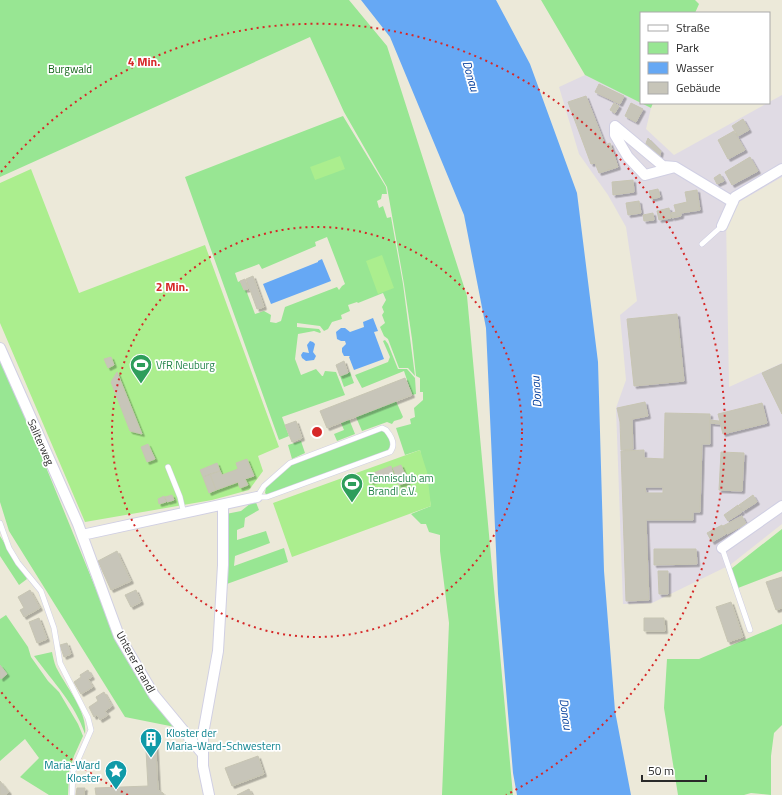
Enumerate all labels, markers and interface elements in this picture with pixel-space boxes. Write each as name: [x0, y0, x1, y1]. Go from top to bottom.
legend: [640, 12, 770, 104]
text: Straße: [676, 18, 710, 37]
text: Park: [676, 38, 699, 57]
text: 4 Min.: [128, 52, 160, 71]
water label: Donau: [458, 58, 485, 95]
text: Wasser: [676, 58, 714, 77]
park label: Burgwald: [48, 61, 92, 77]
text: Gebäude: [676, 78, 721, 97]
text: 2 Min.: [156, 277, 188, 296]
sports icon: VfR Neuburg: [128, 352, 154, 385]
place label: VfR Neuburg: [156, 357, 215, 373]
water label: Donau: [525, 375, 547, 408]
street label: Saliterweg: [24, 416, 58, 468]
centre of rings: [310, 425, 324, 439]
place label: Tennisclub am Brandl e.V.: [368, 470, 434, 499]
sports icon: Tennisclub am Brandl e.V.: [339, 471, 365, 504]
street label: Unterer Brandl: [112, 628, 160, 696]
water label: Donau: [554, 697, 578, 732]
place label: Kloster der Maria-Ward-Schwestern: [166, 725, 281, 754]
building icon: Kloster der Maria-Ward-Schwestern: [138, 726, 164, 759]
place label: Maria-Ward Kloster: [44, 757, 100, 786]
scale bar: [642, 757, 706, 783]
place icon: Maria-Ward Kloster: [103, 758, 129, 791]
text: 50 m: [648, 761, 674, 780]

